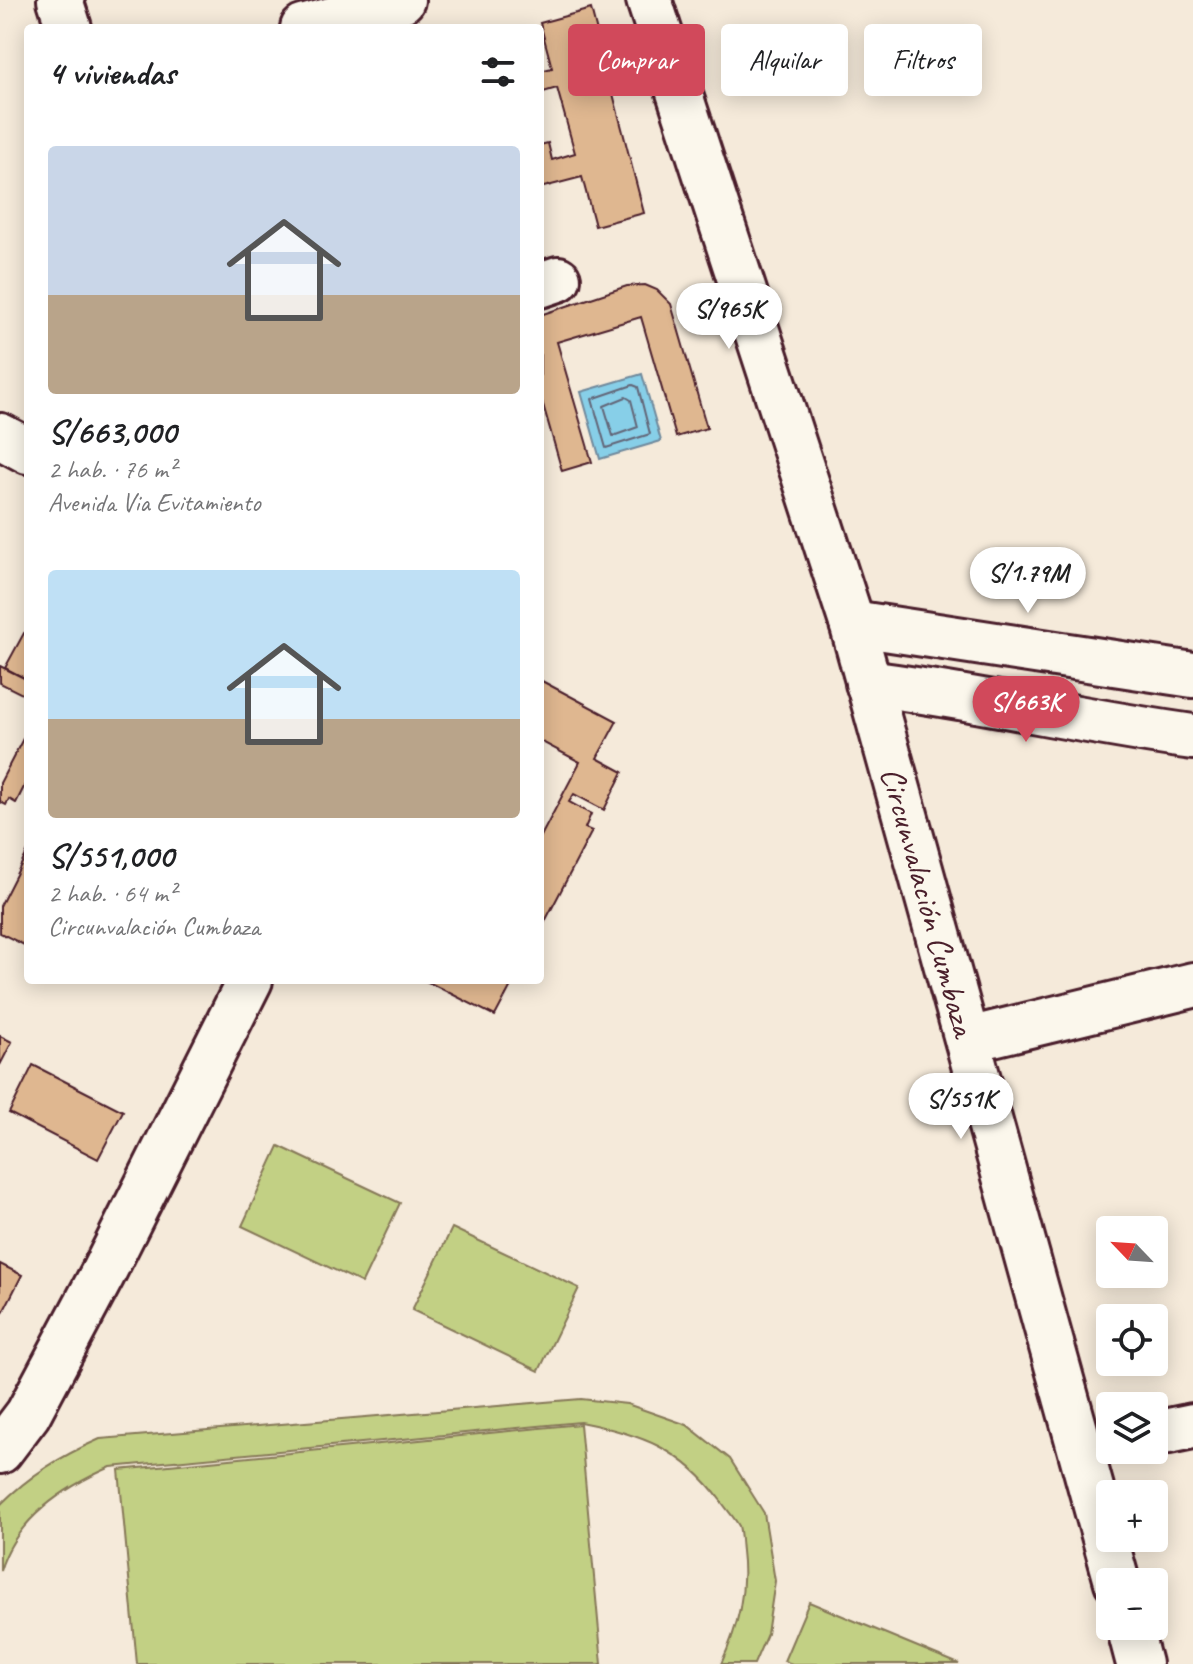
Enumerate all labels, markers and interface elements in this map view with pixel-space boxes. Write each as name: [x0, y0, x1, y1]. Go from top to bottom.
chip: Comprar: [568, 24, 705, 96]
chip: Alquilar: [721, 24, 848, 96]
chip: Filtros: [864, 24, 982, 96]
icon: filters: [476, 50, 520, 94]
text: 4 viviendas: [48, 51, 175, 94]
icon: home: [212, 198, 356, 342]
pin: S/965K: [664, 283, 794, 351]
text: S/965K: [694, 292, 764, 325]
text: S/663,000: [48, 410, 176, 453]
text: 2 hab. · 76 m²: [48, 453, 176, 486]
text: Avenida Via Evitamiento: [48, 486, 260, 519]
pin: S/1.79M: [954, 547, 1102, 615]
text: S/1.79M: [988, 556, 1068, 589]
icon: home: [212, 622, 356, 766]
pin: S/663K: [961, 676, 1091, 744]
text: S/663K: [991, 685, 1061, 718]
street label: Circunvalación Cumbaza: [871, 762, 987, 1044]
text: S/551,000: [48, 834, 174, 877]
text: 2 hab. · 64 m²: [48, 877, 176, 910]
text: Circunvalación Cumbaza: [48, 910, 260, 943]
pin: S/551K: [896, 1073, 1026, 1141]
text: S/551K: [927, 1082, 995, 1115]
north arrow: [1096, 1216, 1168, 1288]
map controls: [1096, 1216, 1168, 1640]
button: locate: [1096, 1304, 1168, 1376]
button: layers: [1096, 1392, 1168, 1464]
button: +: [1096, 1480, 1168, 1552]
button: −: [1096, 1568, 1168, 1640]

